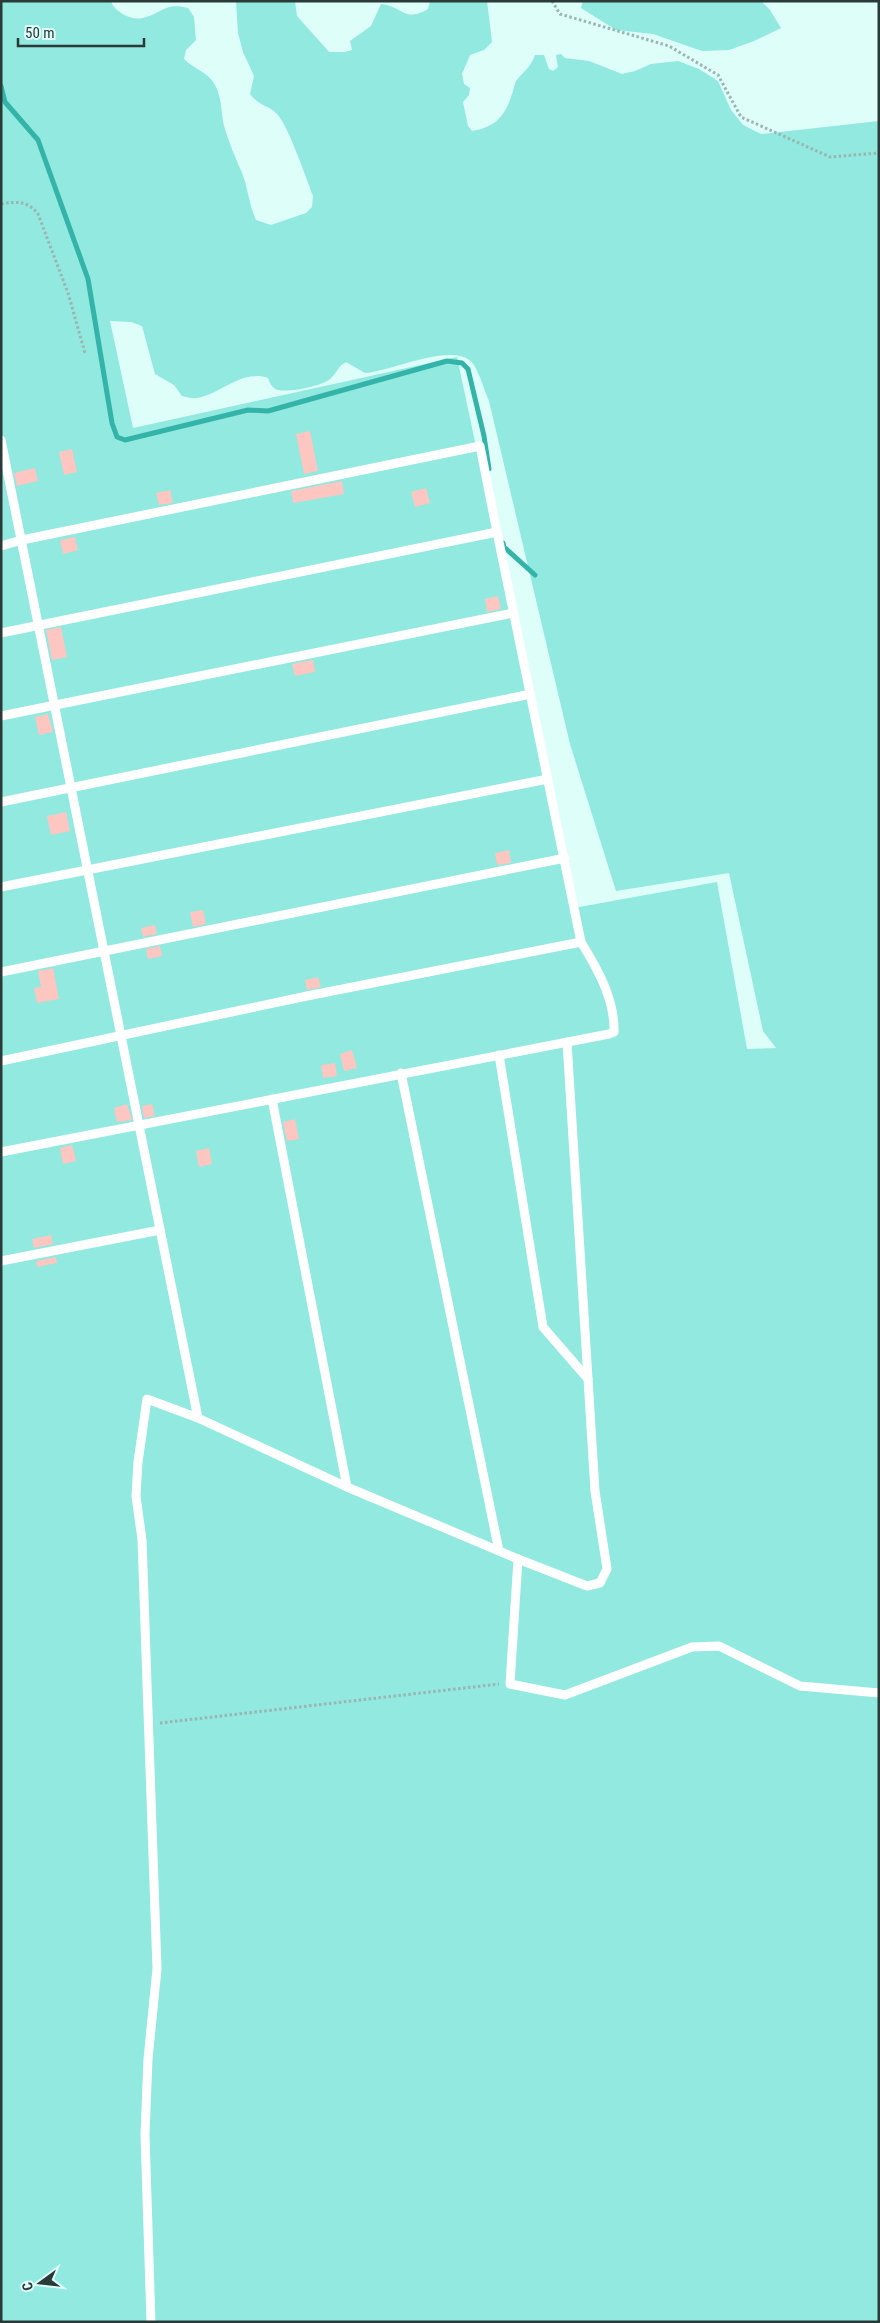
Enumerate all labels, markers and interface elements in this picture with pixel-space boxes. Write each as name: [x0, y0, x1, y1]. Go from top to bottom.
scale bar: [18, 15, 144, 47]
text: 50 m: [25, 24, 55, 42]
north arrow: [15, 2258, 65, 2308]
text: С: [19, 2280, 36, 2292]

